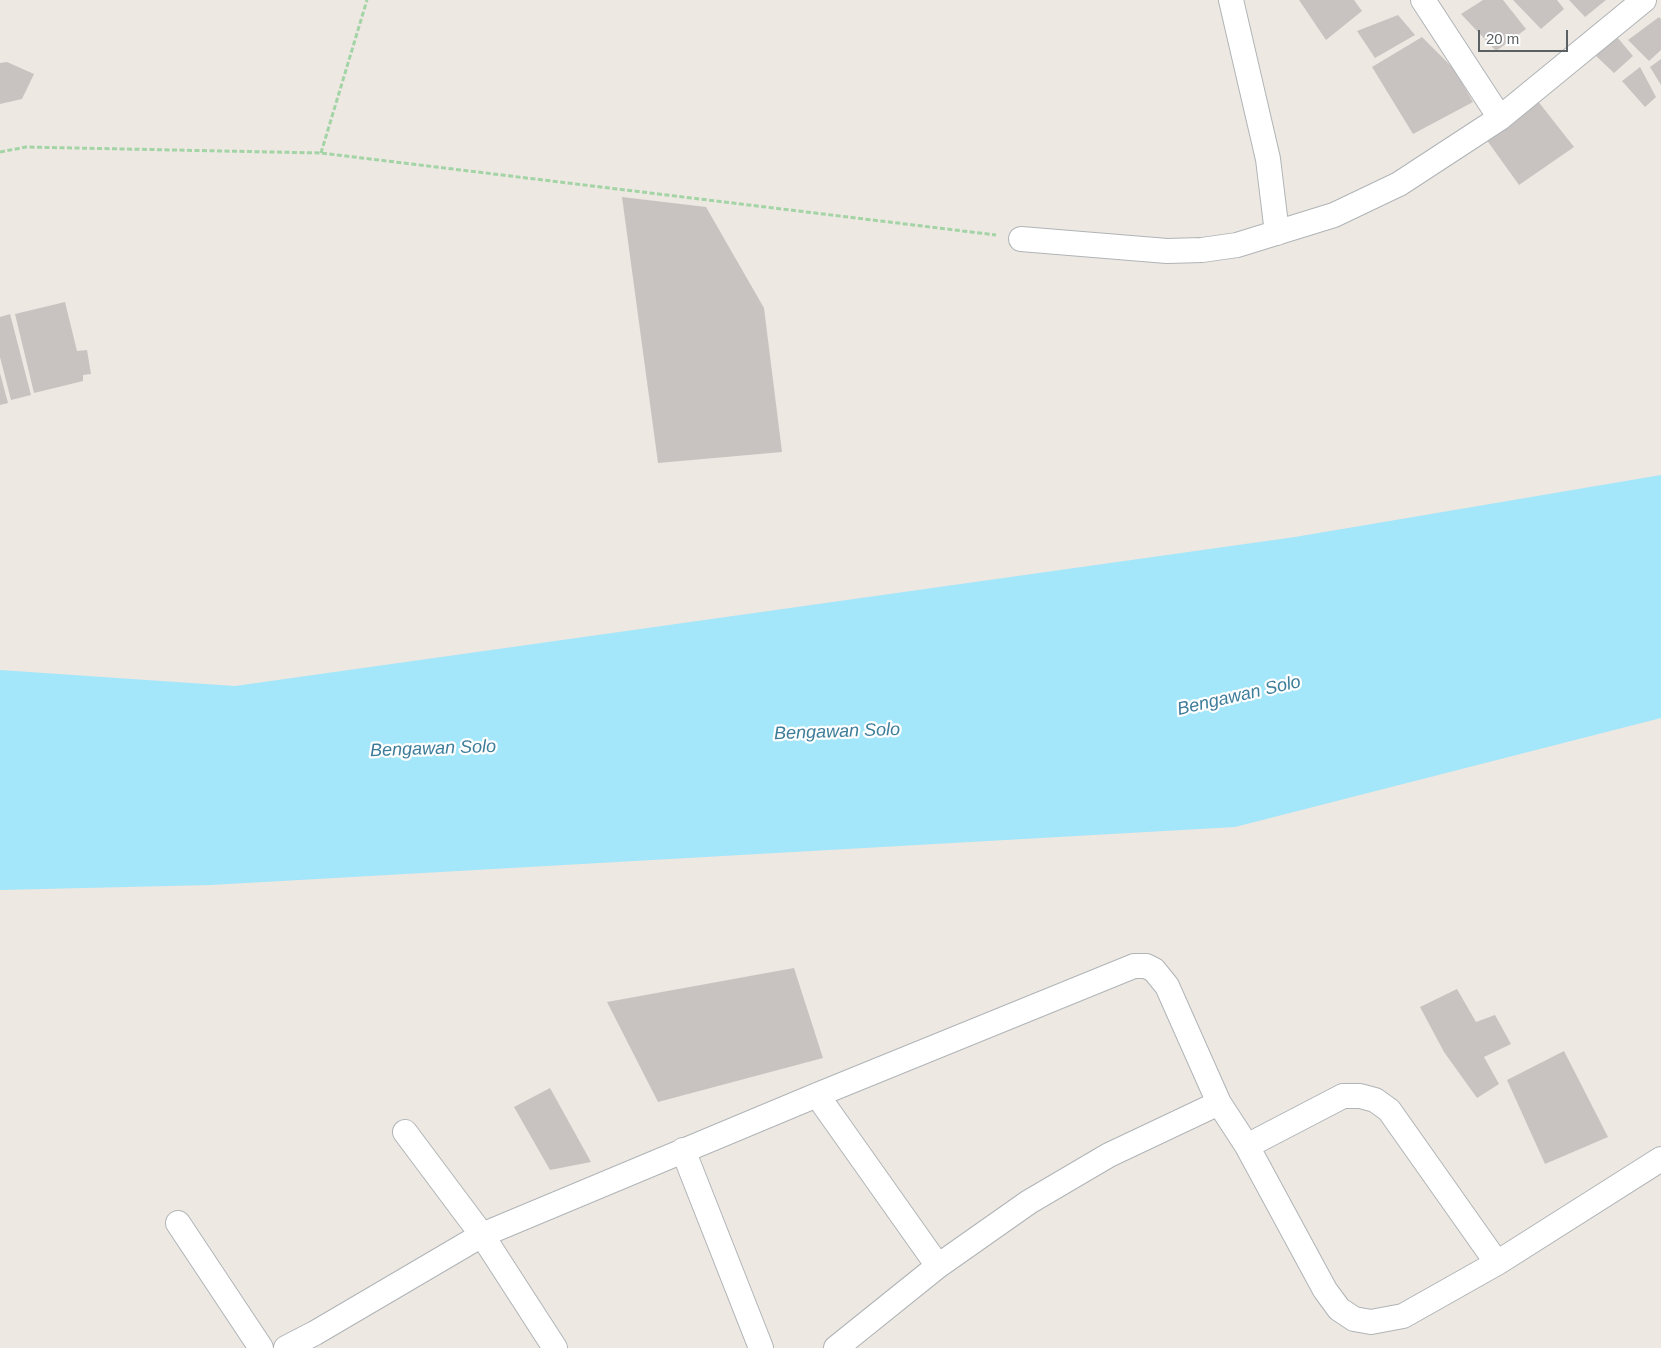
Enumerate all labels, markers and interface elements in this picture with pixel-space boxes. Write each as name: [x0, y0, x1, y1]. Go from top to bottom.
scale bar: [1481, 20, 1571, 52]
text: 20 m: [1486, 30, 1519, 47]
water label: Bengawan Solo: [1175, 671, 1303, 721]
water label: Bengawan Solo: [774, 719, 900, 745]
water label: Bengawan Solo: [370, 736, 496, 762]

